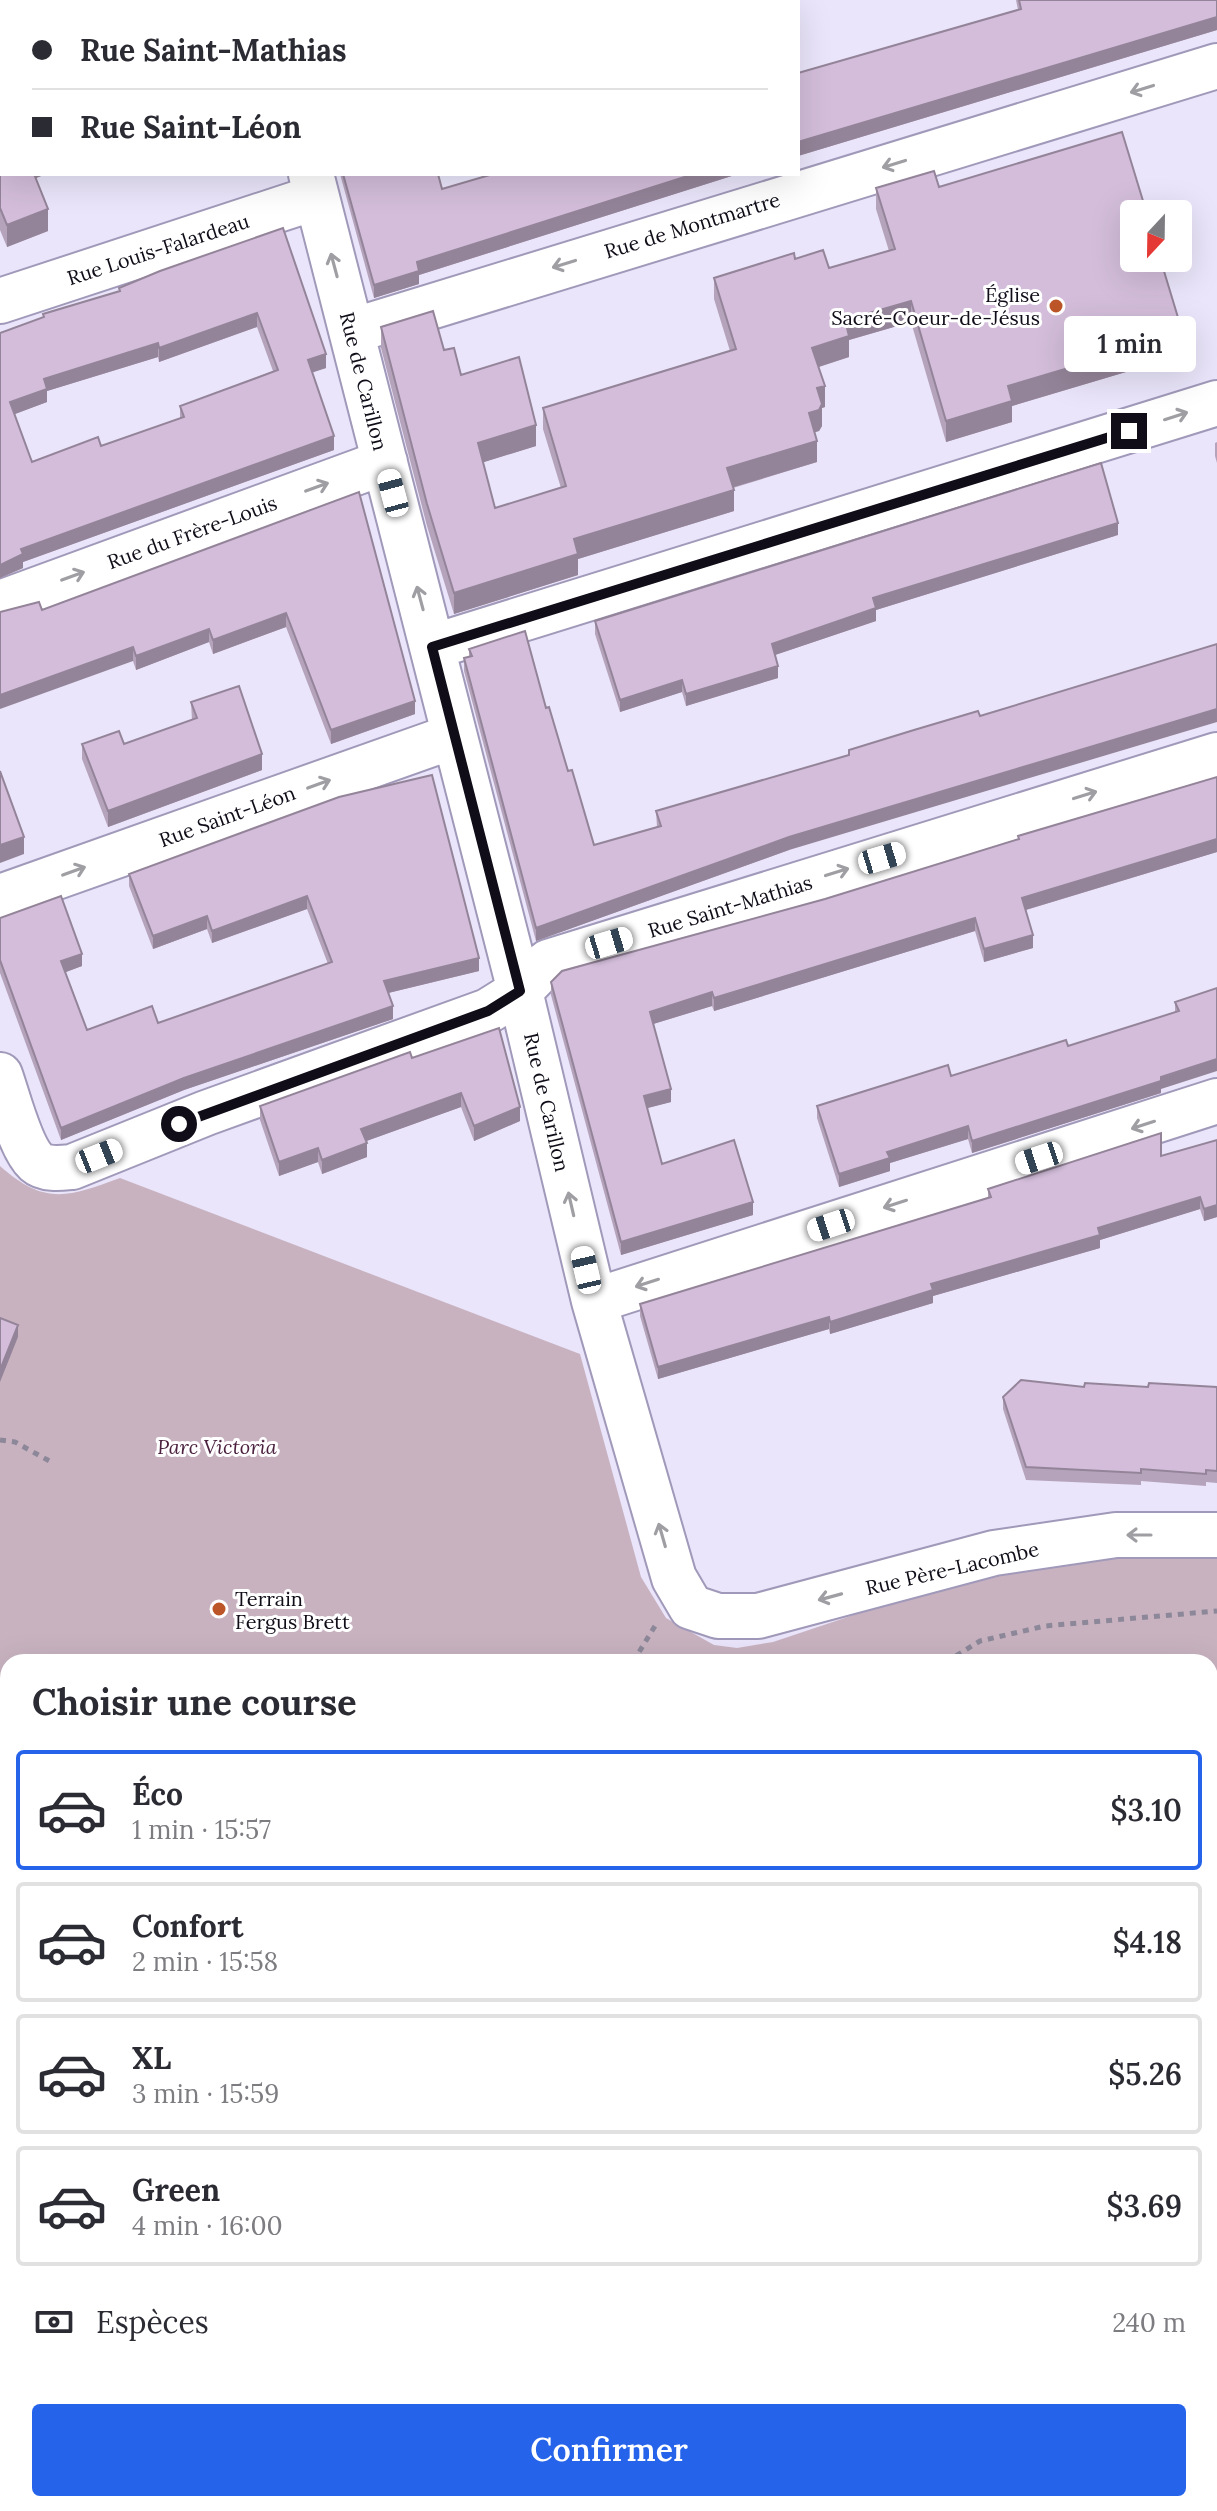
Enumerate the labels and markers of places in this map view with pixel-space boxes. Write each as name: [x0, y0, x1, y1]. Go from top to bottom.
place label: Église Sacré-Coeur-de-Jésus: [831, 282, 1040, 330]
marker: Église Sacré-Coeur-de-Jésus: [1047, 297, 1065, 315]
place label: Terrain Fergus Brett: [235, 1586, 350, 1634]
marker: Terrain Fergus Brett: [210, 1600, 228, 1618]

